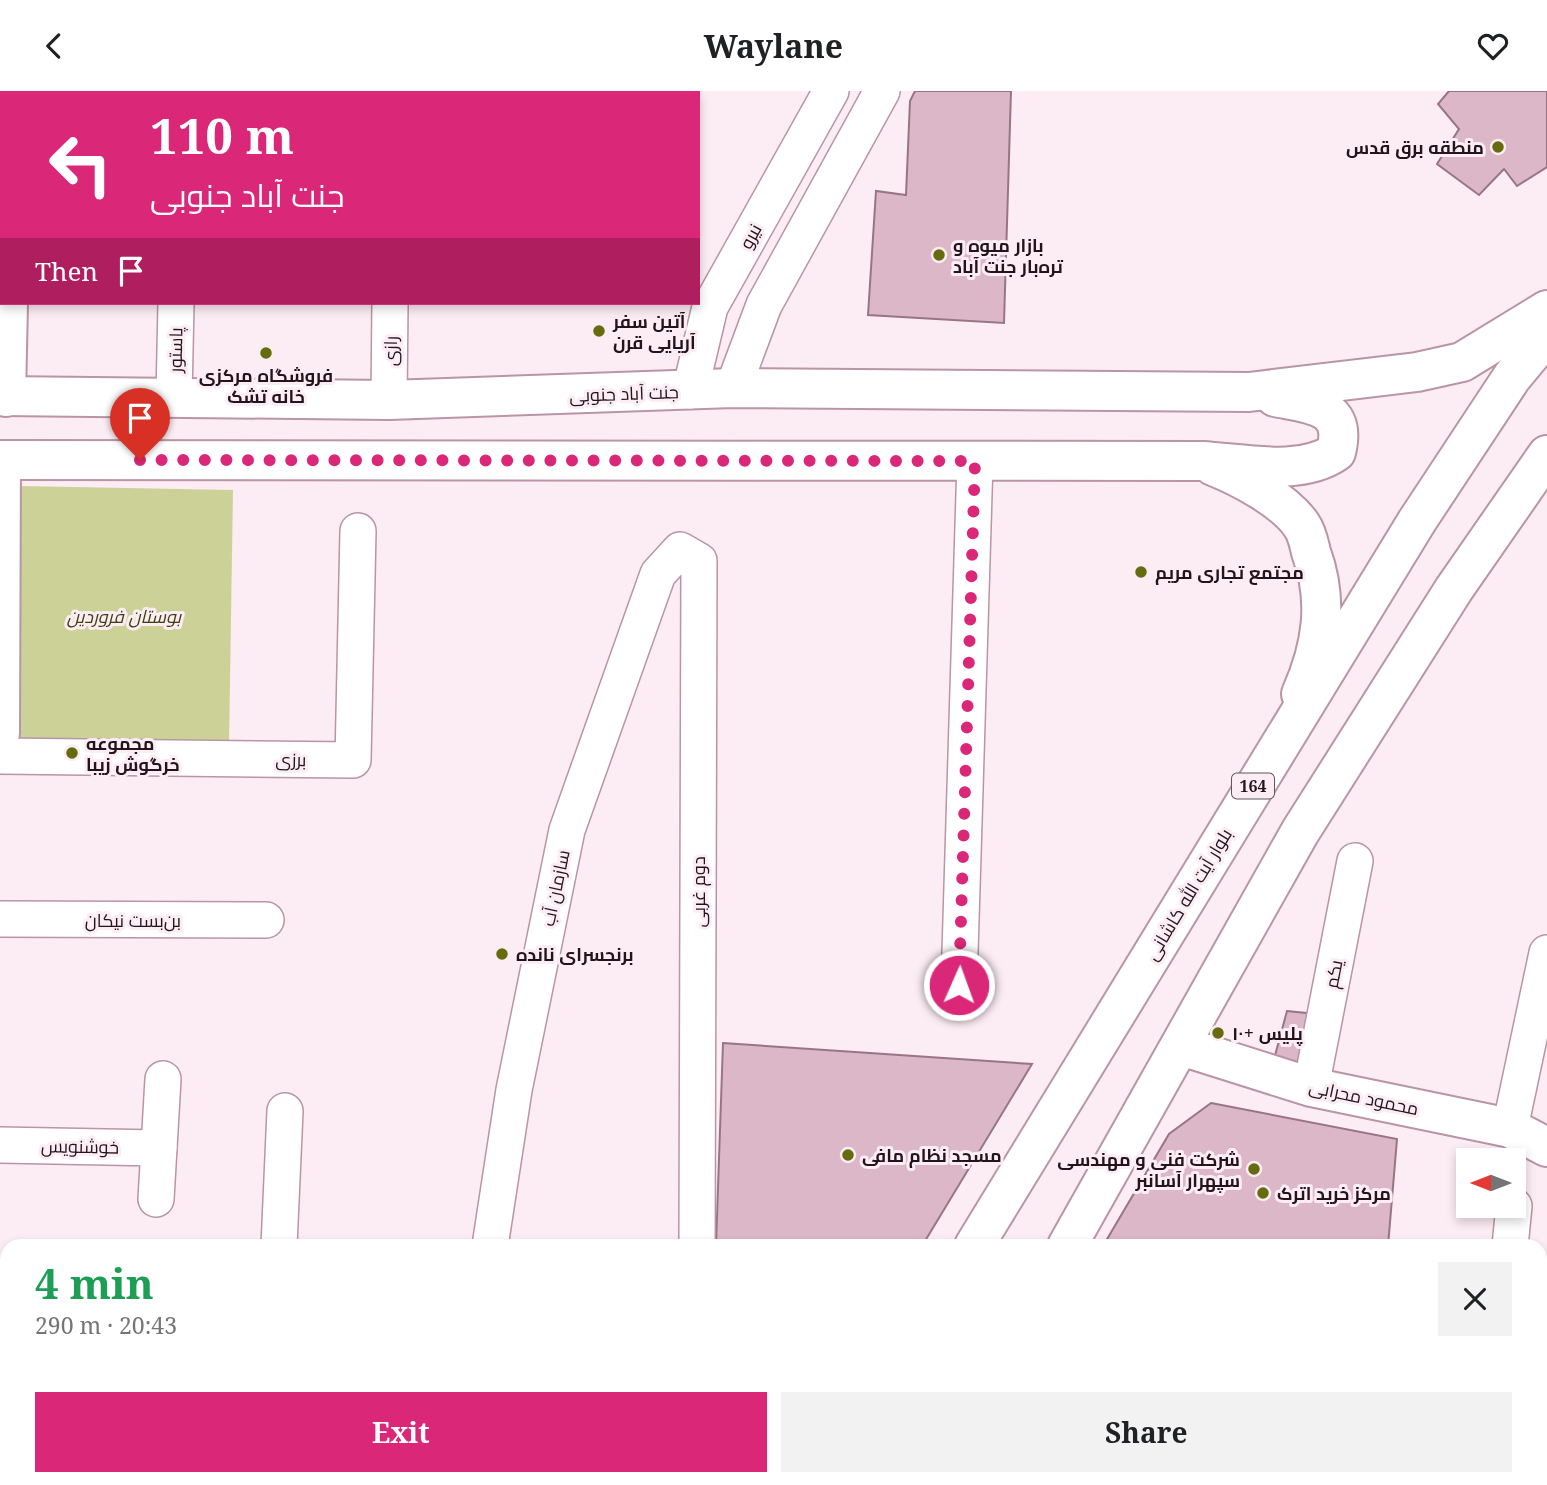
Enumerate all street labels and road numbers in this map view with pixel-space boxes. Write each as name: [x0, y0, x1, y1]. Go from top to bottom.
street label: نیرو: [733, 219, 767, 253]
street label: پاستور: [163, 327, 188, 374]
street label: رازی: [378, 336, 402, 366]
street label: جنت آباد جنوبی: [569, 379, 679, 407]
street label: برزی: [275, 747, 307, 771]
road number: 164: [1232, 773, 1274, 799]
street label: بلوار آیت الله کاشانی: [1139, 824, 1237, 964]
street label: سازمان آب: [535, 848, 575, 928]
street label: دوم غربی: [686, 856, 711, 928]
street label: بن‌بست نیکان: [85, 908, 181, 932]
street label: یکم: [1318, 958, 1349, 990]
street label: محمود محرابی: [1307, 1074, 1421, 1120]
street label: خوشنویس: [41, 1133, 119, 1159]

